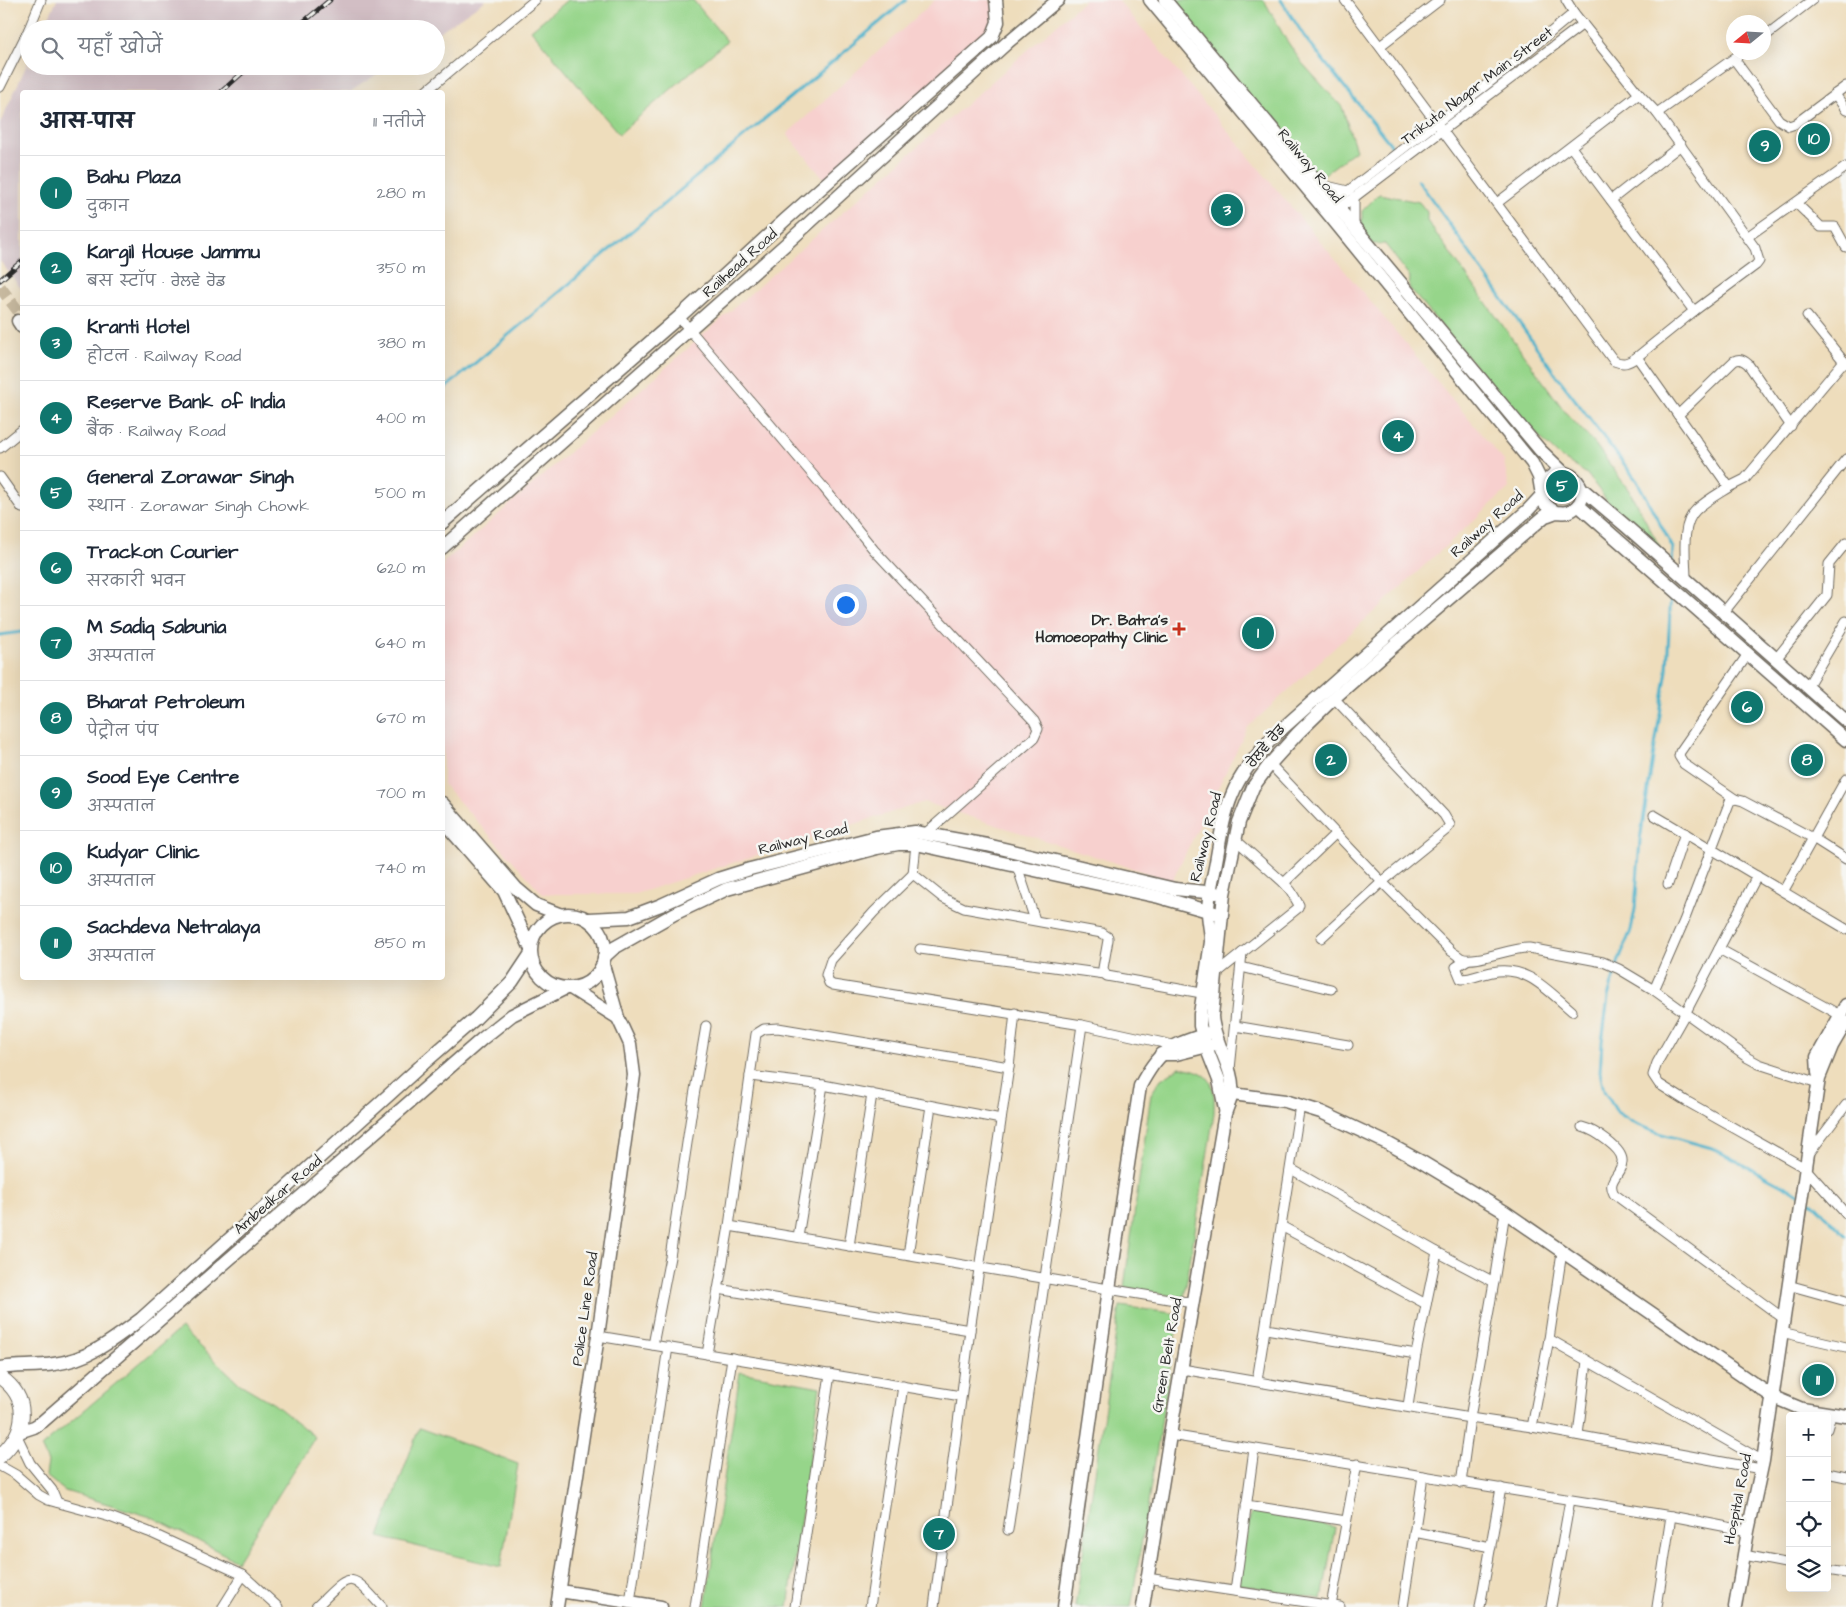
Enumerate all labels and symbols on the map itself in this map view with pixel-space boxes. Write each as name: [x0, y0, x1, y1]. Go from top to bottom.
north arrow: [1726, 15, 1771, 60]
street label: Trikuta Nagar Main Street: [1397, 22, 1558, 151]
pin: 10: [1798, 120, 1830, 158]
street label: Railway Road: [1272, 124, 1348, 209]
pin: 9: [1749, 127, 1781, 165]
pin: 3: [1211, 191, 1243, 229]
street label: Railhead Road: [698, 223, 782, 302]
pin: 4: [1382, 417, 1414, 455]
pin: 5: [1546, 467, 1578, 505]
street label: Railway Road: [1446, 485, 1529, 563]
your location: [833, 592, 859, 618]
place label: Dr. Batra's Homoeopathy Clinic: [1036, 610, 1168, 649]
pin: 1: [1242, 614, 1274, 652]
marker: Dr. Batra's Homoeopathy Clinic: [1172, 622, 1186, 636]
pin: 6: [1731, 688, 1763, 726]
street label: ਰੇਲਵੇ ਰੋਡ: [1241, 719, 1291, 773]
pin: 2: [1315, 741, 1347, 779]
pin: 8: [1791, 741, 1823, 779]
street label: Railway Road: [1185, 790, 1228, 884]
street label: Railway Road: [756, 818, 850, 861]
street label: Ambedkar Road: [229, 1150, 327, 1239]
street label: Police Line Road: [567, 1250, 603, 1367]
street label: Green Belt Road: [1147, 1296, 1187, 1414]
pin: 11: [1802, 1361, 1834, 1399]
street label: Hospital Road: [1719, 1451, 1757, 1546]
pin: 7: [923, 1515, 955, 1553]

